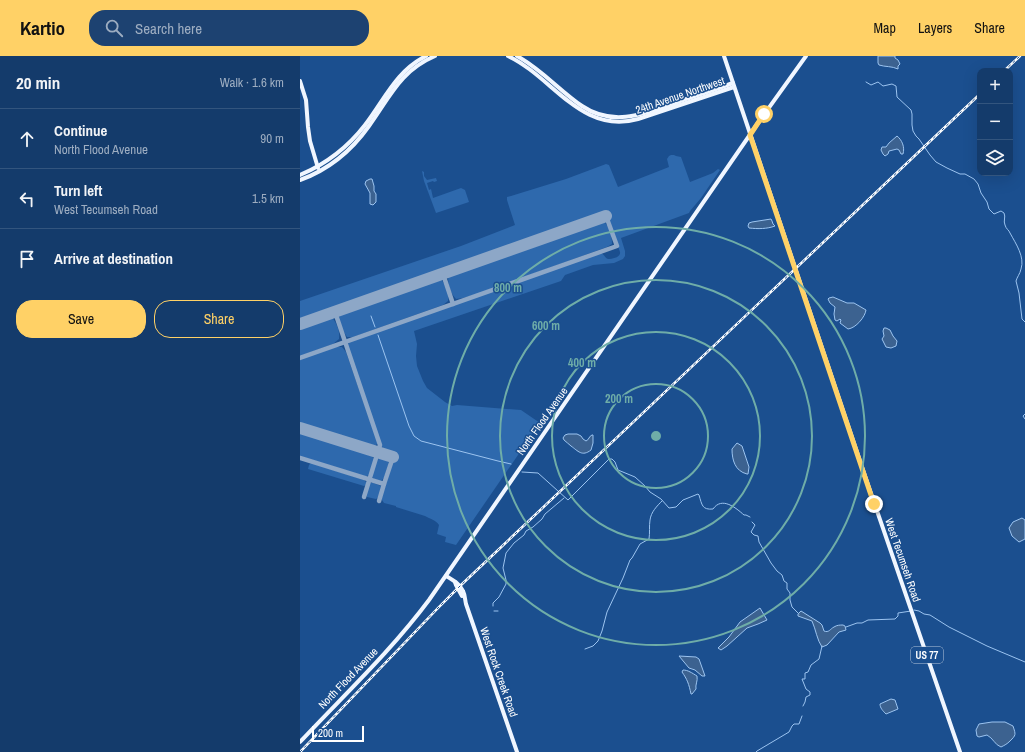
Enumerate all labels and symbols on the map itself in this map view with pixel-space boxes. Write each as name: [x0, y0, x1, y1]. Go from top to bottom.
street label: 24th Avenue Northwest: [634, 73, 727, 117]
route start: [755, 105, 773, 123]
text: 800 m: [494, 280, 522, 296]
text: 600 m: [532, 318, 560, 334]
text: 400 m: [568, 355, 596, 371]
street label: North Flood Avenue: [513, 384, 571, 458]
text: 200 m: [605, 391, 633, 407]
centre of rings: [649, 429, 663, 443]
route end: [865, 495, 883, 513]
street label: West Tecumseh Road: [882, 516, 924, 604]
street label: West Rock Creek Road: [477, 625, 521, 719]
street label: North Flood Avenue: [315, 645, 381, 711]
road number: US 77: [911, 647, 943, 663]
scale bar: [312, 724, 364, 743]

